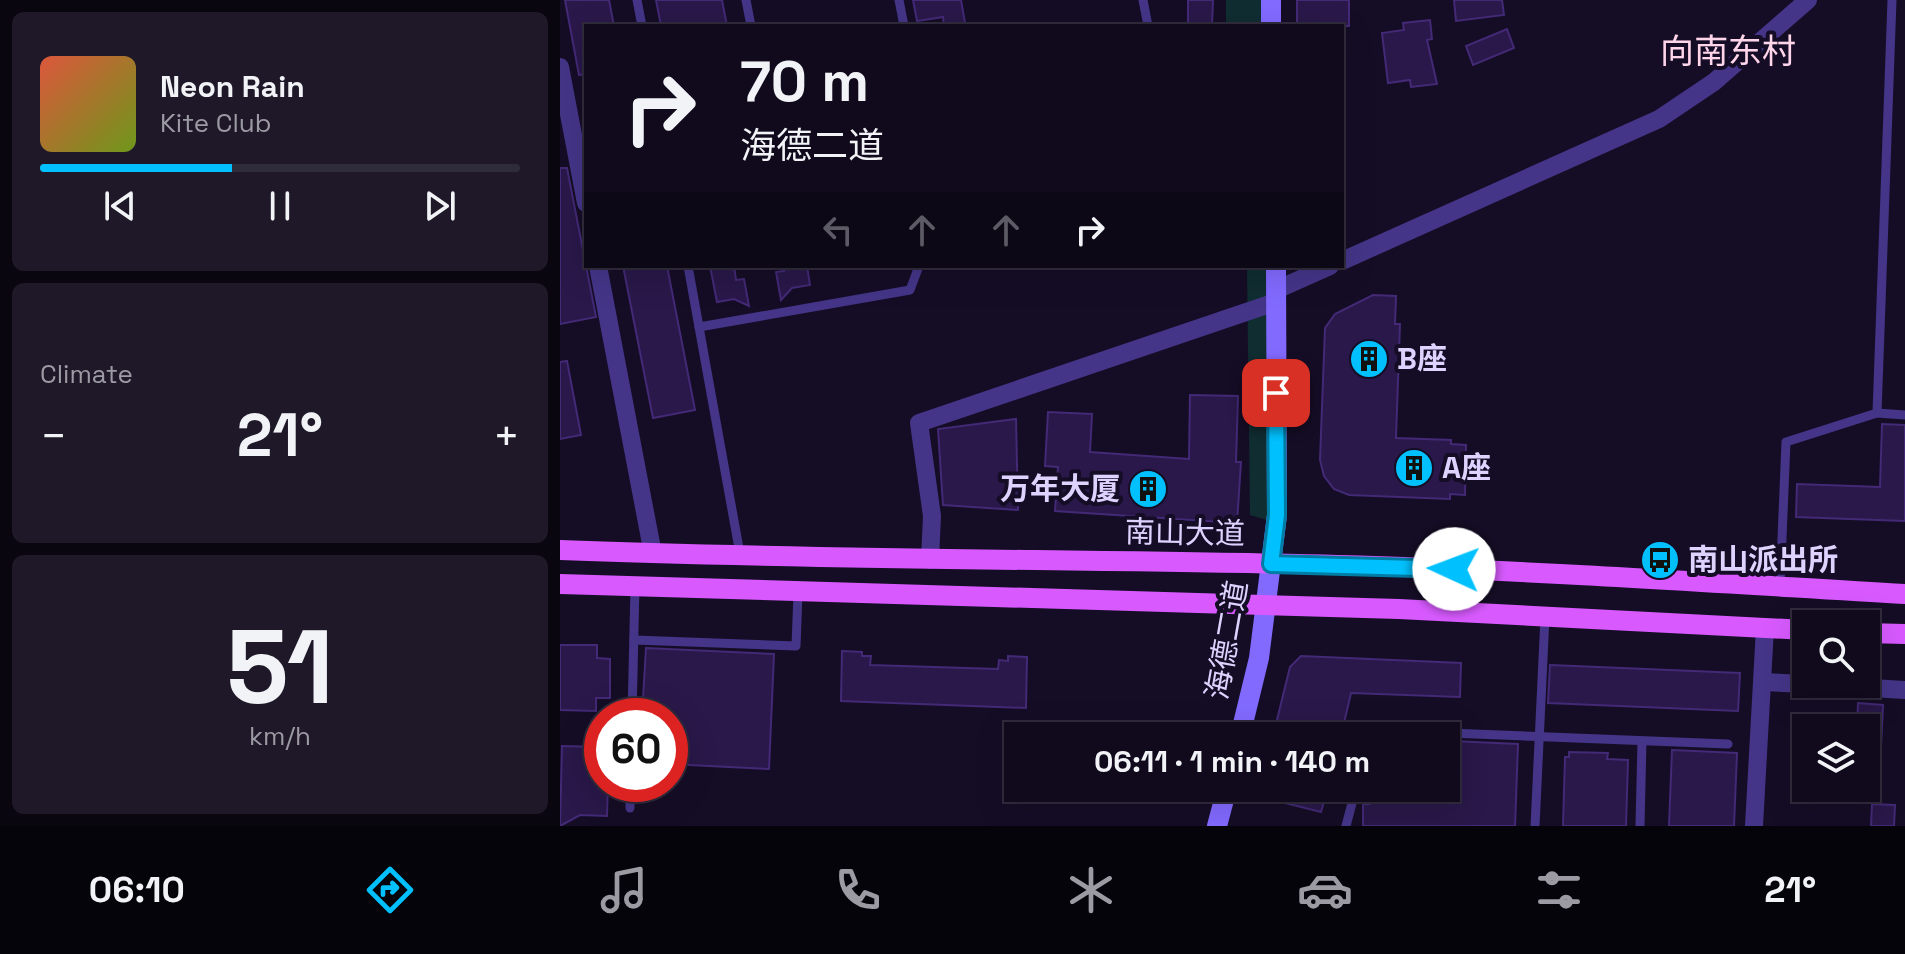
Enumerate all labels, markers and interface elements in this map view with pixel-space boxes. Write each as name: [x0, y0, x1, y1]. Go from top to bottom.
district label: 向南东村: [1660, 30, 1796, 73]
text: 70 m: [740, 46, 869, 117]
icon: right: [608, 56, 712, 160]
text: Neon Rain: [160, 67, 305, 106]
text: Kite Club: [160, 106, 272, 140]
text: 海德二道: [740, 123, 884, 169]
icon: previous: [98, 184, 142, 228]
icon: pause: [258, 184, 302, 228]
icon: next: [418, 184, 462, 228]
icon: left: [816, 208, 860, 252]
icon: ahead: [900, 208, 944, 252]
icon: ahead: [984, 208, 1028, 252]
icon: right: [1068, 208, 1112, 252]
building icon: B座: [1348, 338, 1390, 380]
place label: B座: [1397, 339, 1447, 378]
text: Climate: [40, 357, 133, 391]
pin: [1242, 359, 1310, 427]
icon: arrive: [1254, 371, 1298, 415]
text: 21°: [237, 397, 323, 474]
text: −: [40, 408, 67, 464]
text: +: [493, 408, 520, 464]
building icon: A座: [1393, 447, 1435, 489]
place label: A座: [1442, 448, 1491, 487]
building icon: 万年大厦: [1127, 468, 1169, 510]
place label: 万年大厦: [1000, 469, 1120, 508]
street label: 南山大道: [1125, 512, 1245, 553]
position arrow: [1412, 527, 1496, 611]
bus stop icon: 南山派出所: [1639, 539, 1681, 581]
place label: 南山派出所: [1688, 540, 1838, 579]
street label: 海德二道: [1197, 577, 1256, 702]
text: 51: [226, 601, 334, 733]
map controls: [1792, 610, 1880, 802]
button: search: [1792, 610, 1880, 698]
speed limit sign: 60: [584, 698, 688, 802]
button: layers: [1792, 714, 1880, 802]
text: km/h: [249, 719, 311, 753]
text: 06:11 · 1 min · 140 m: [1094, 742, 1370, 781]
icon: directions: [362, 862, 418, 918]
icon: music: [596, 862, 652, 918]
icon: phone: [830, 862, 886, 918]
icon: climate: [1063, 862, 1119, 918]
icon: car: [1297, 862, 1353, 918]
icon: filters: [1531, 862, 1587, 918]
text: 06:10: [89, 867, 185, 913]
text: 21°: [1764, 867, 1816, 913]

